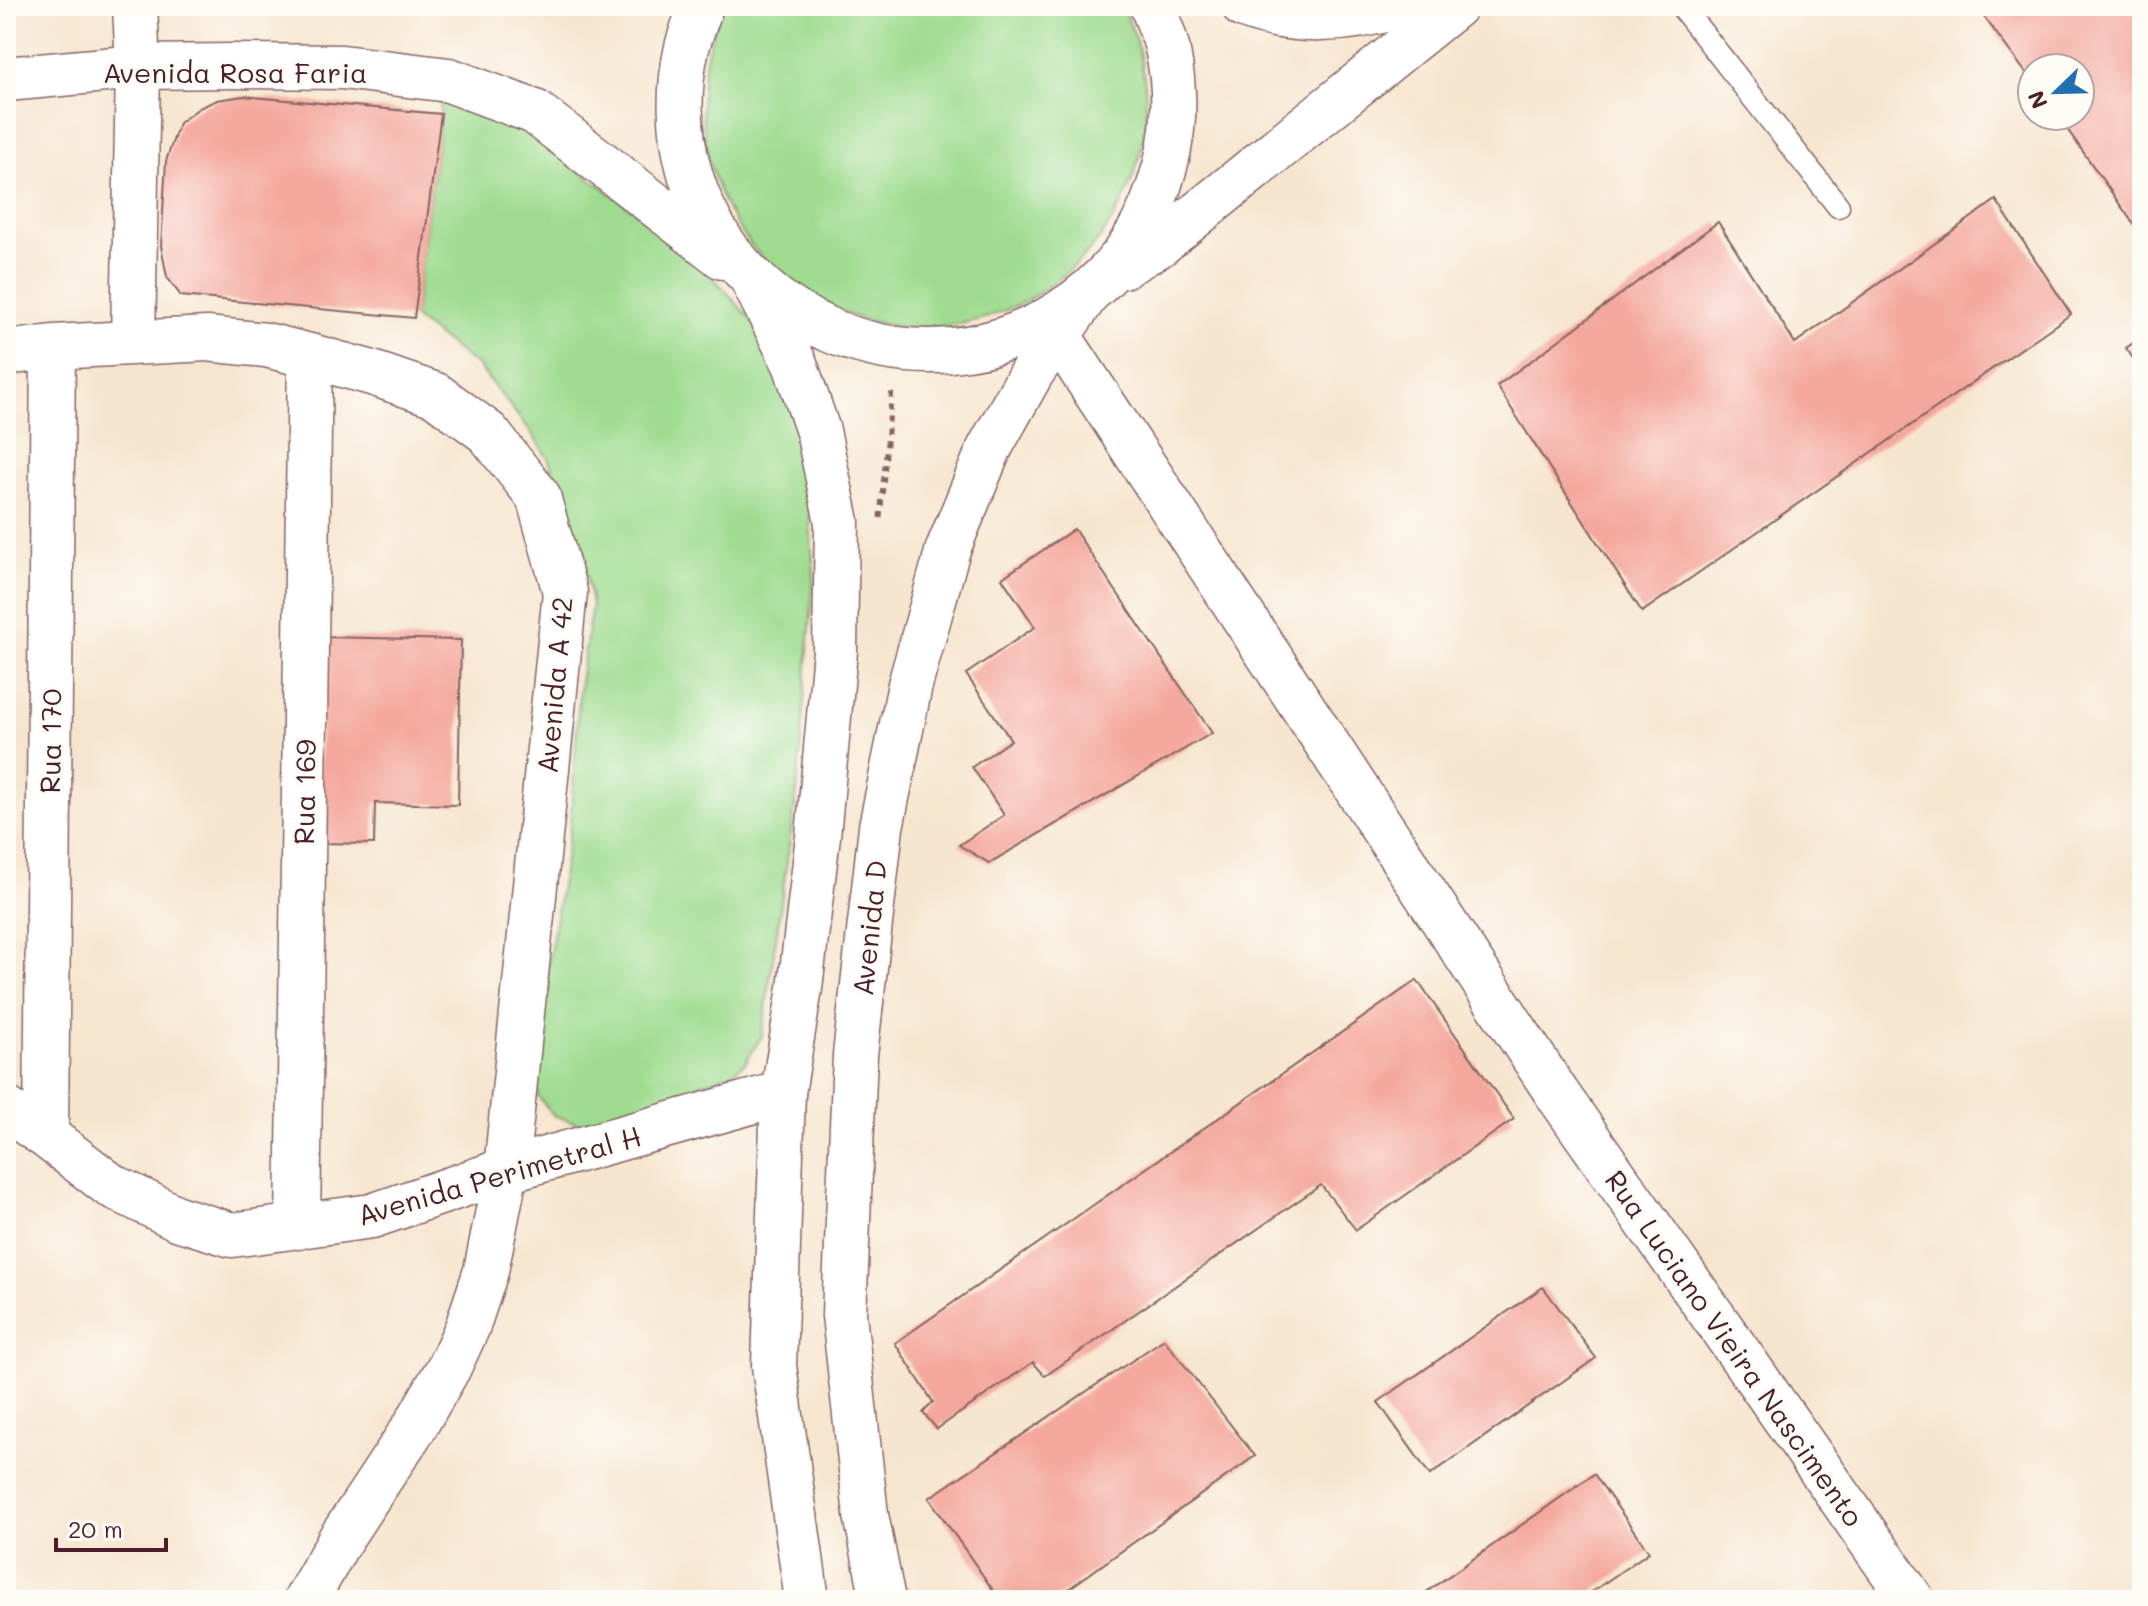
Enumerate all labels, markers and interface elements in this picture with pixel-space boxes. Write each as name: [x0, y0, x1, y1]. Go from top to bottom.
north arrow: [2016, 52, 2096, 132]
street label: Avenida Rosa Faria: [103, 54, 367, 90]
text: N: [2021, 87, 2054, 113]
street label: Avenida A 42: [528, 595, 580, 775]
street label: Rua 170: [31, 688, 69, 794]
street label: Rua 169: [285, 739, 323, 845]
street label: Avenida D: [844, 858, 894, 998]
street label: Avenida Perimetral H: [353, 1117, 645, 1233]
street label: Rua Luciano Vieira Nascimento: [1598, 1163, 1872, 1533]
scale bar: [56, 1502, 166, 1552]
text: 20 m: [68, 1513, 123, 1544]

